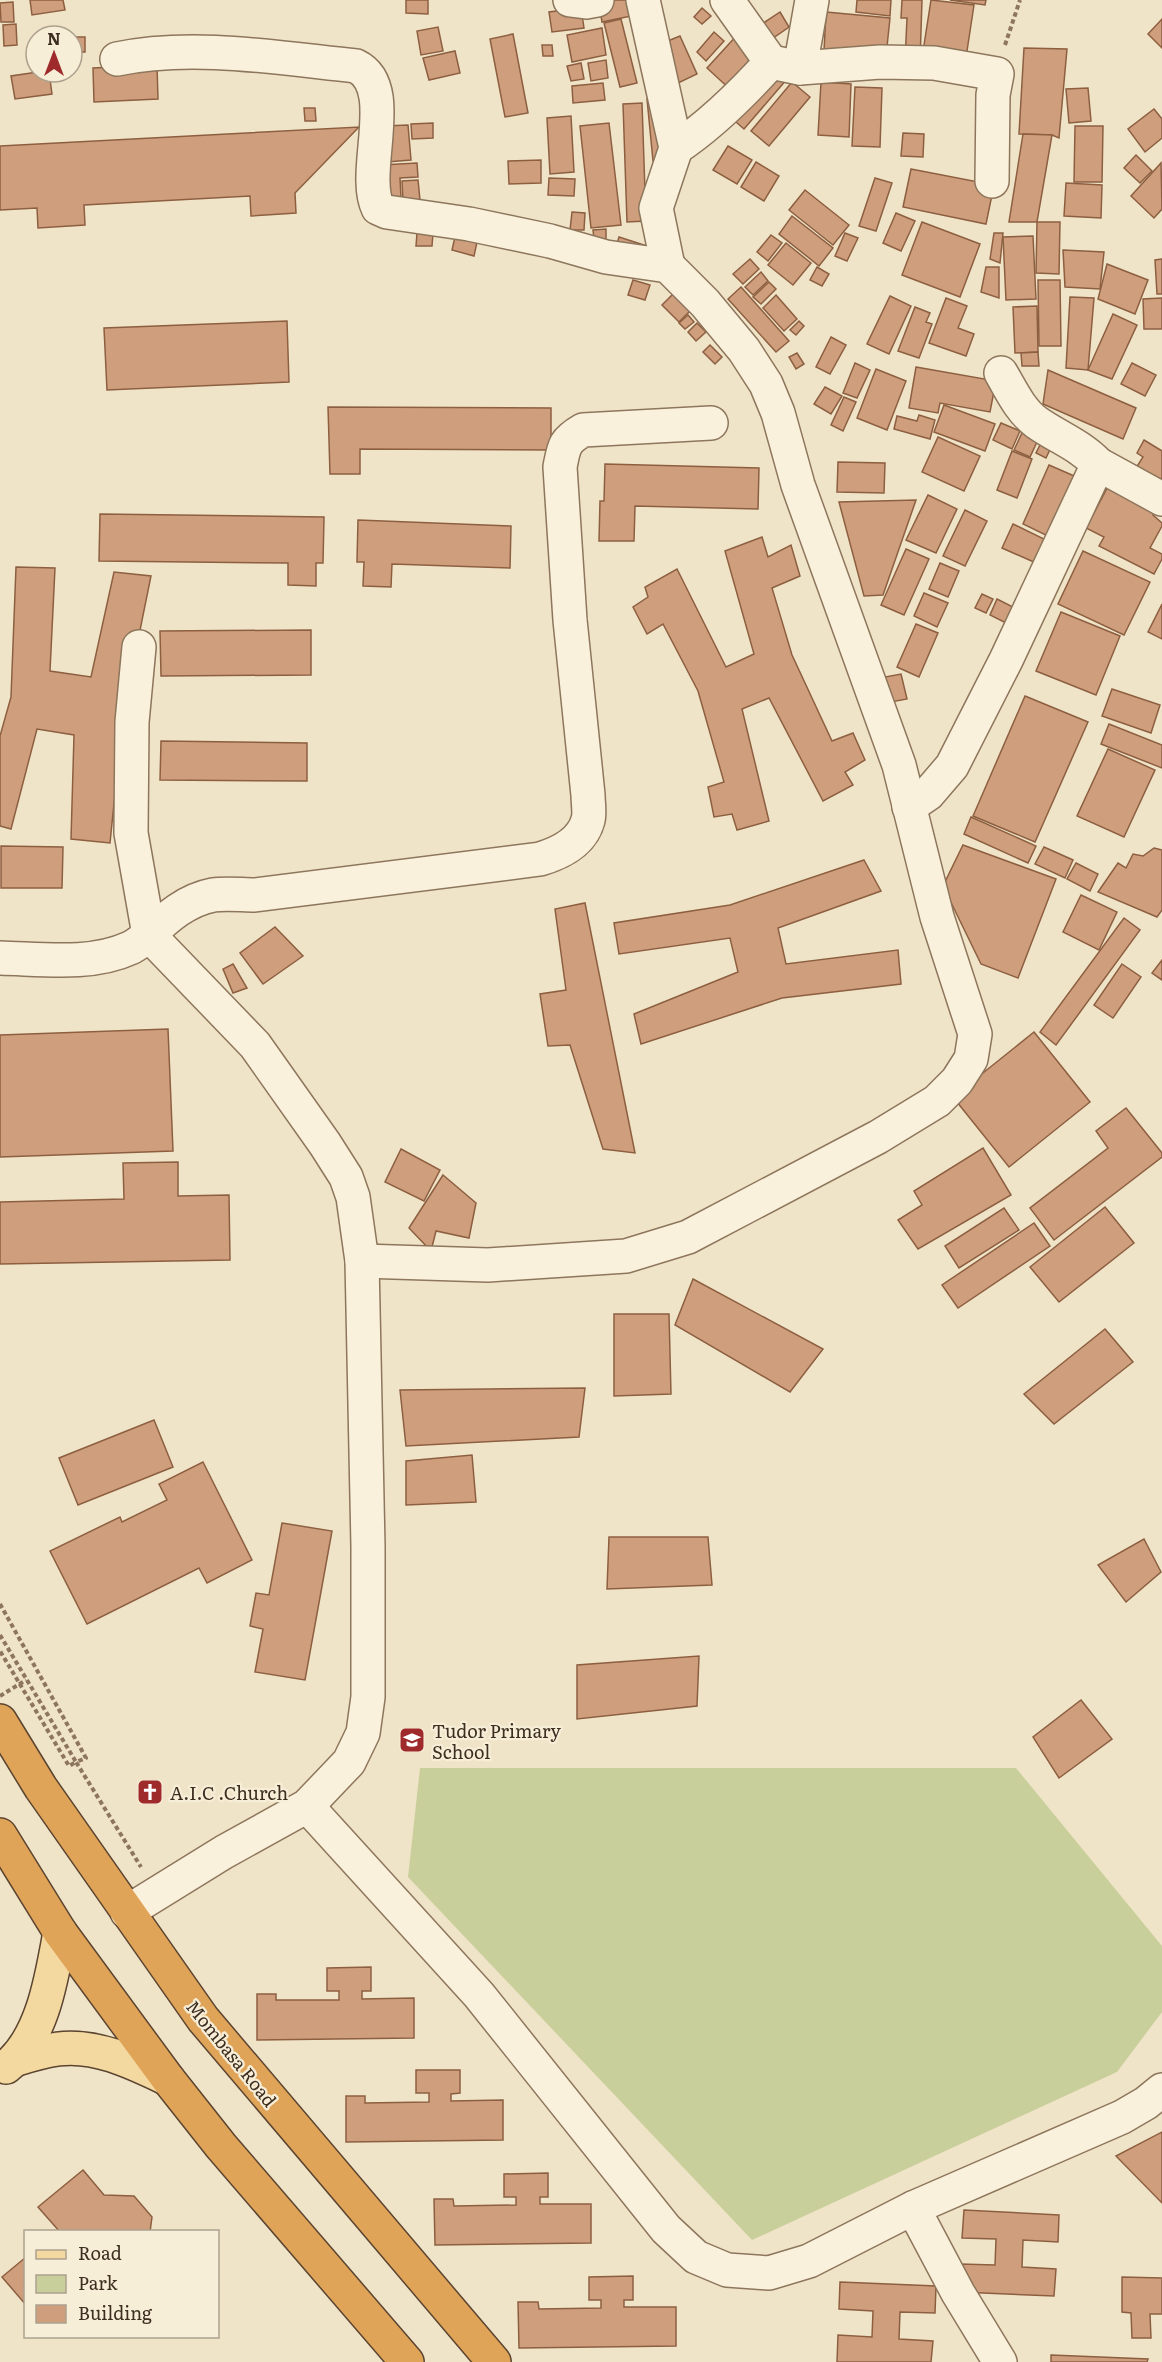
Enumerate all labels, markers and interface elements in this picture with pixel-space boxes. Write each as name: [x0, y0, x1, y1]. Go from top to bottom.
north arrow: [24, 24, 84, 84]
text: N: [47, 26, 61, 50]
place label: Tudor Primary School: [432, 1717, 561, 1765]
school or university icon: Tudor Primary School: [397, 1725, 427, 1755]
church icon: A.I.C .Church: [135, 1777, 165, 1807]
place label: A.I.C .Church: [170, 1779, 288, 1806]
street label: Mombasa Road: [180, 1994, 284, 2112]
legend: [24, 2230, 219, 2338]
text: Road: [78, 2239, 122, 2266]
text: Park: [78, 2269, 119, 2296]
text: Building: [78, 2299, 153, 2326]

